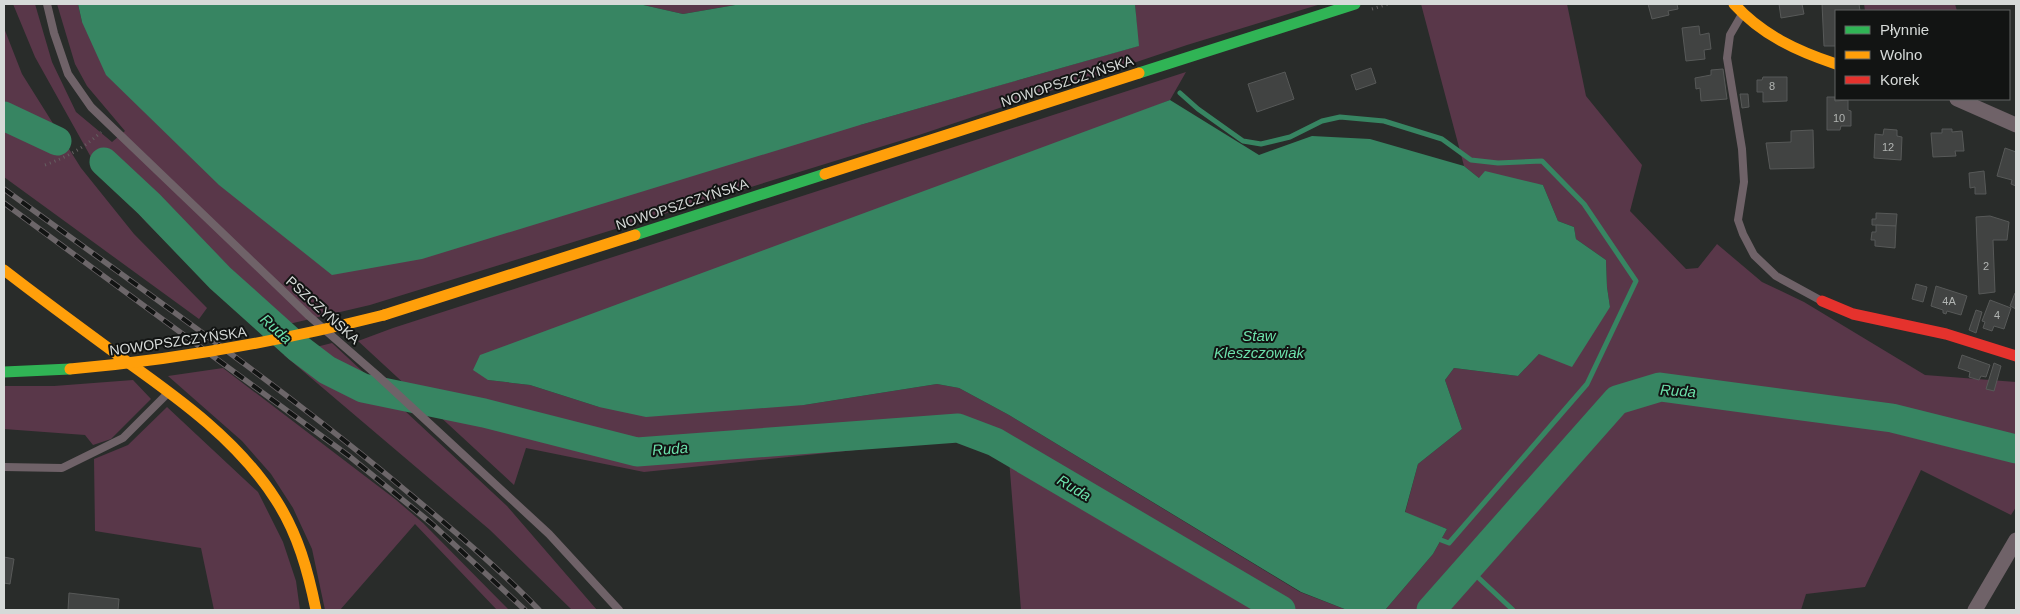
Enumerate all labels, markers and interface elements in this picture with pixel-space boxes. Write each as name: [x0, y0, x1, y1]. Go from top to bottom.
legend: [1835, 10, 2010, 100]
text: Płynnie: [1880, 21, 1929, 38]
text: Wolno: [1880, 46, 1922, 63]
street label: NOWOPSZCZYŃSKA: [999, 52, 1136, 110]
text: Korek: [1880, 71, 1920, 88]
house number: 8: [1769, 80, 1775, 92]
house number: 10: [1833, 112, 1845, 124]
house number: 12: [1882, 141, 1894, 153]
street label: NOWOPSZCZYŃSKA: [614, 175, 751, 233]
house number: 2: [1983, 260, 1989, 272]
street label: PSZCZYŃSKA: [283, 273, 364, 348]
house number: 4A: [1942, 295, 1956, 307]
house number: 4: [1994, 309, 2000, 321]
water label: Ruda: [257, 310, 295, 347]
street label: NOWOPSZCZYŃSKA: [108, 323, 248, 359]
water label: Staw Kleszczowiak: [1214, 327, 1306, 361]
water label: Ruda: [1660, 381, 1697, 400]
water label: Ruda: [651, 439, 688, 458]
water label: Ruda: [1055, 471, 1094, 504]

